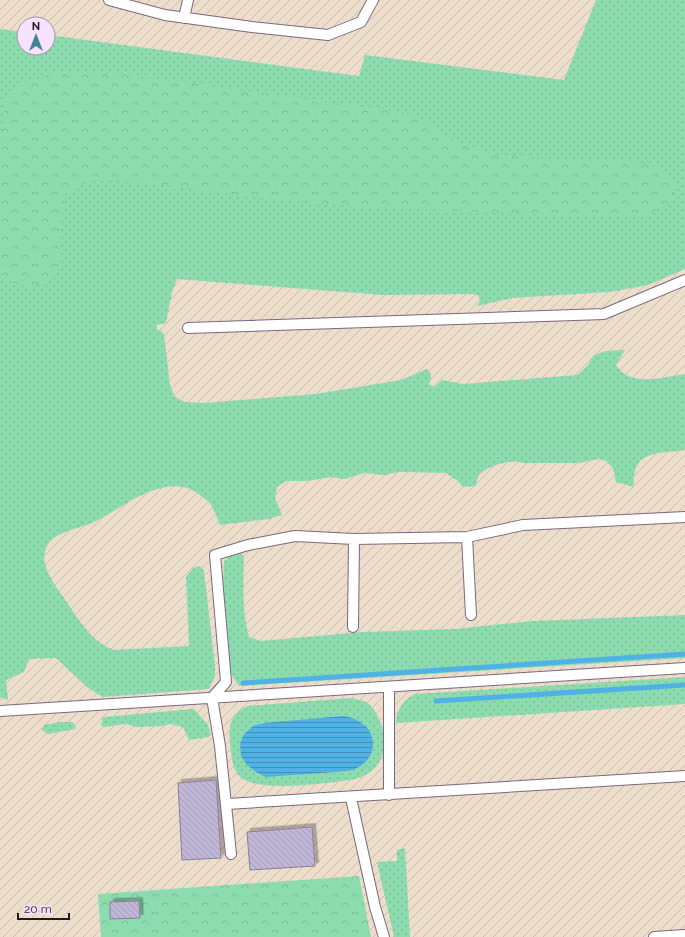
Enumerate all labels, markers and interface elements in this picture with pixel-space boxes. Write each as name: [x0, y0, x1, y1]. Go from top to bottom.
north arrow: [16, 16, 56, 56]
text: N: [32, 20, 40, 33]
scale bar: [18, 895, 69, 921]
text: 20 m: [24, 902, 52, 916]

